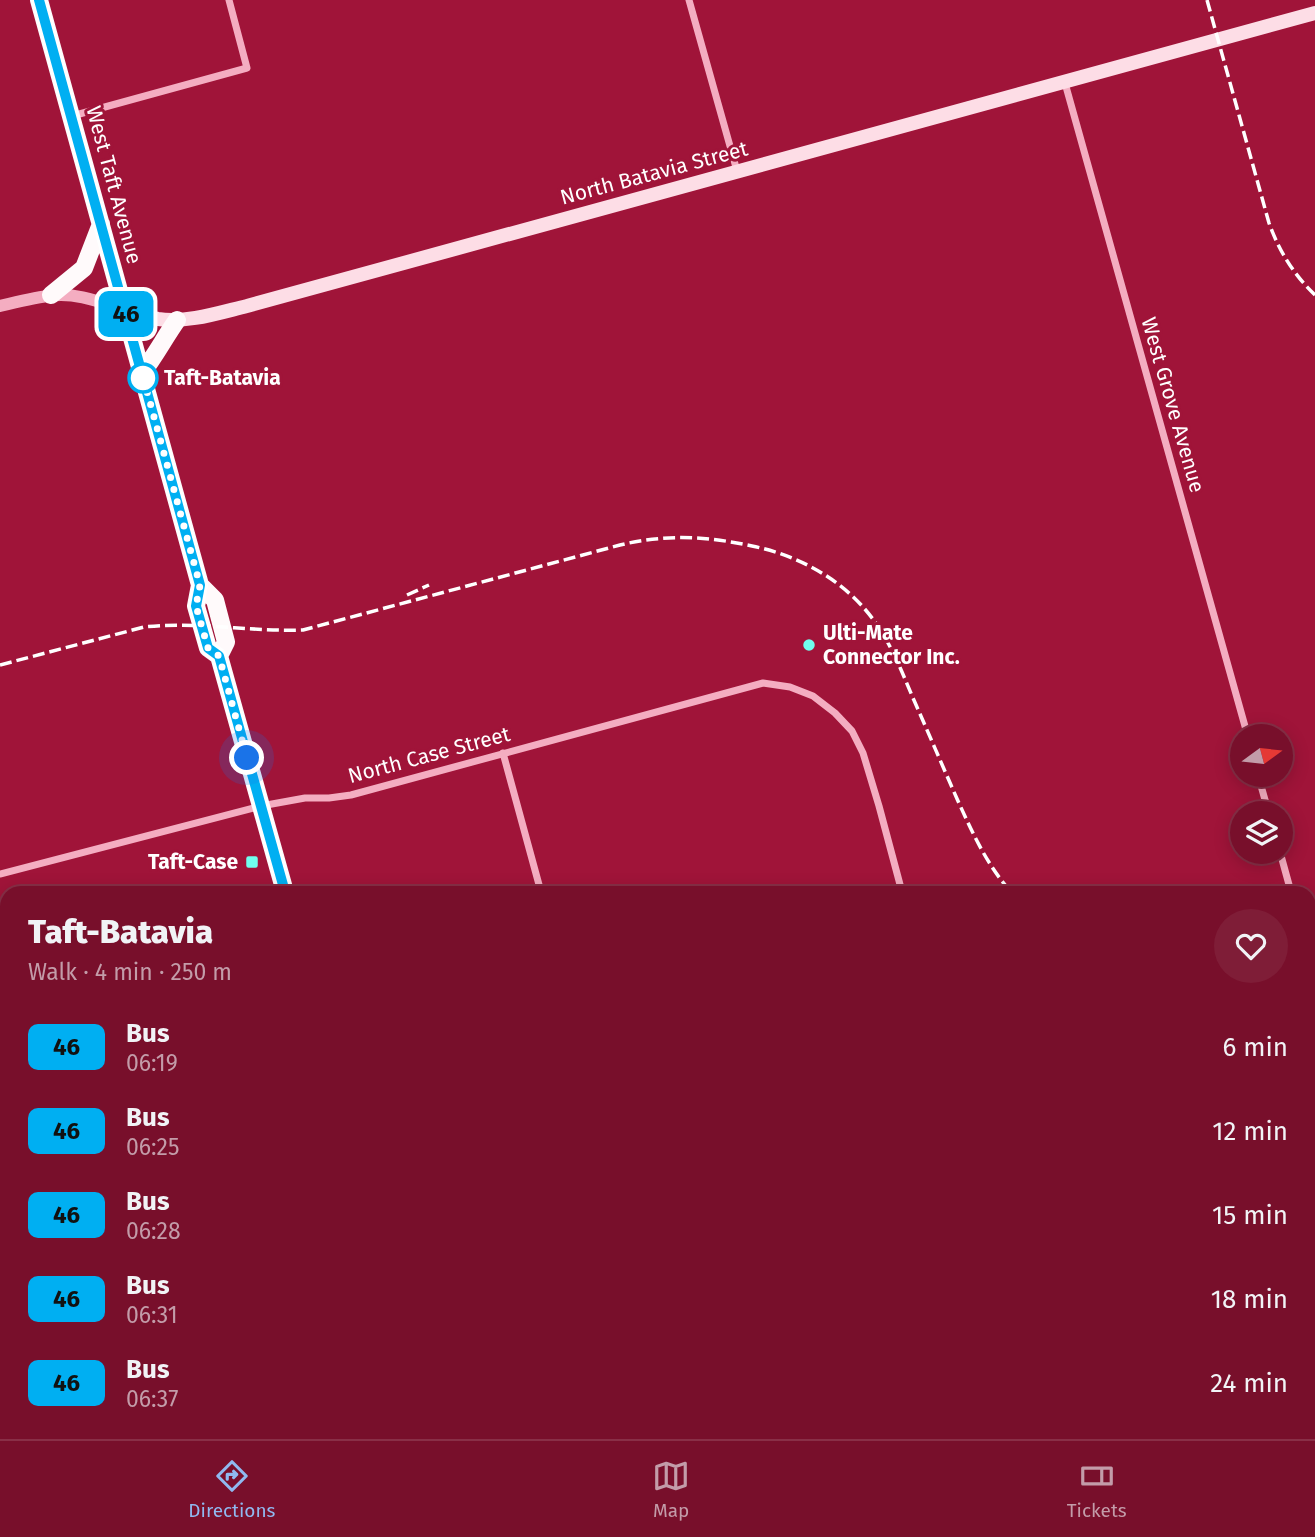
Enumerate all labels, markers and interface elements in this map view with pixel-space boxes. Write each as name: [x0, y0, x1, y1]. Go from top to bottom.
street label: West Taft Avenue: [80, 103, 148, 267]
street label: North Batavia Street: [557, 135, 751, 211]
line badge: 46: [94, 291, 158, 337]
text: 46: [112, 300, 140, 328]
street label: West Grove Avenue: [1136, 314, 1210, 496]
marker: Taft-Batavia: [128, 363, 158, 393]
place label: Taft-Batavia: [164, 365, 281, 391]
place label: Ulti-Mate Connector Inc.: [823, 620, 960, 670]
marker: Ulti-Mate Connector Inc.: [801, 637, 817, 653]
street label: North Case Street: [345, 721, 513, 789]
north arrow: [1230, 724, 1293, 788]
map controls: [1230, 724, 1293, 864]
your location: [229, 740, 264, 775]
button: layers: [1230, 801, 1293, 864]
place label: Taft-Case: [148, 849, 238, 875]
marker: Taft-Case: [244, 854, 260, 870]
button: heart: [1214, 909, 1288, 983]
text: Taft-Batavia: [28, 912, 213, 952]
text: Walk · 4 min · 250 m: [28, 958, 232, 986]
text: Bus: [126, 1018, 169, 1049]
text: 6 min: [1222, 1032, 1288, 1063]
text: 46: [53, 1033, 80, 1061]
text: 06:19: [126, 1049, 178, 1077]
text: Bus: [126, 1102, 169, 1133]
text: 12 min: [1212, 1116, 1288, 1147]
text: 46: [53, 1117, 80, 1145]
text: 06:25: [126, 1133, 180, 1161]
text: Bus: [126, 1186, 169, 1217]
text: 15 min: [1212, 1200, 1288, 1231]
text: 46: [53, 1201, 80, 1229]
text: 06:28: [126, 1217, 181, 1245]
text: Bus: [126, 1270, 169, 1301]
text: 18 min: [1211, 1284, 1288, 1315]
text: 46: [53, 1285, 80, 1313]
text: 06:31: [126, 1301, 178, 1329]
text: Bus: [126, 1354, 169, 1385]
text: 24 min: [1210, 1368, 1288, 1399]
text: 46: [53, 1369, 80, 1397]
text: 06:37: [126, 1385, 178, 1413]
tab: Directions: [188, 1457, 275, 1522]
tab: Map: [652, 1457, 690, 1522]
tab: Tickets: [1067, 1457, 1127, 1522]

